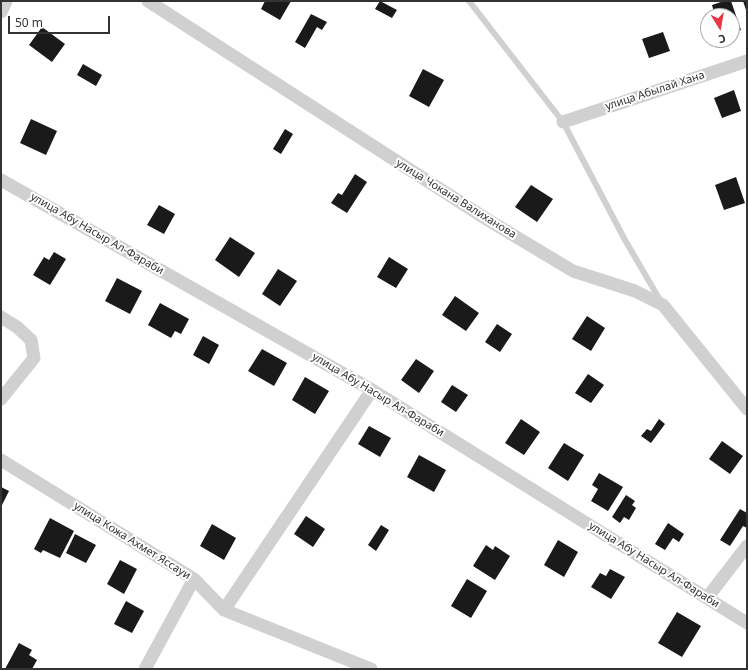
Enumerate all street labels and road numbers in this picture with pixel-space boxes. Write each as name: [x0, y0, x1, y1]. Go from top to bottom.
street label: улица Абылай Хана: [604, 69, 706, 113]
street label: улица Чокана Валиханова: [394, 157, 518, 241]
street label: улица Абу Насыр Ал-Фараби: [28, 190, 166, 278]
street label: улица Абу Насыр Ал-Фараби: [310, 350, 446, 440]
street label: улица Кожа Ахмет Яссауи: [71, 500, 193, 582]
street label: улица Абу Насыр Ал-Фараби: [586, 519, 722, 611]

